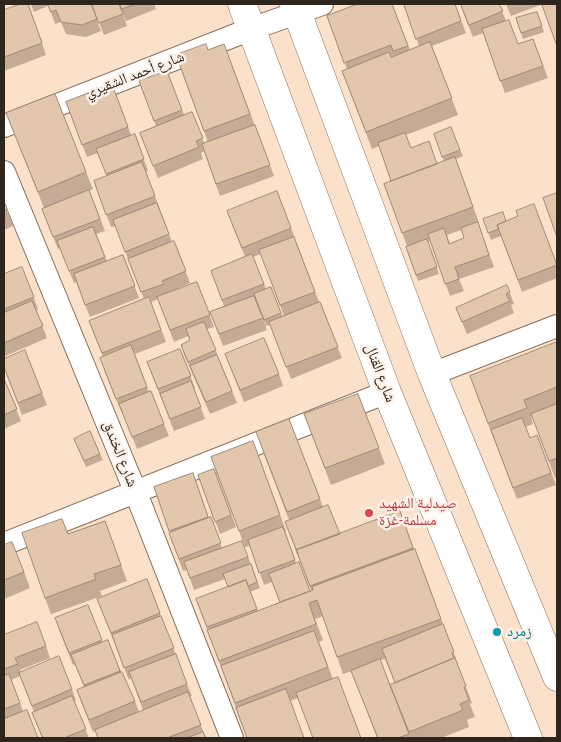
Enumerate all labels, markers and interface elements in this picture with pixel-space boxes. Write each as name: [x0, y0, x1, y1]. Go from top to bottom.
street label: شارع أحمد الشقيري: [83, 48, 187, 102]
street label: شارع القنال: [361, 341, 399, 405]
street label: شارع الخندق: [99, 418, 141, 490]
place label: صيدلية الشهيد مسلمة-غزة: [379, 495, 457, 530]
marker: صيدلية الشهيد مسلمة-غزة: [363, 507, 375, 519]
place label: زمرد: [507, 623, 532, 641]
marker: زمرد: [491, 626, 503, 638]

